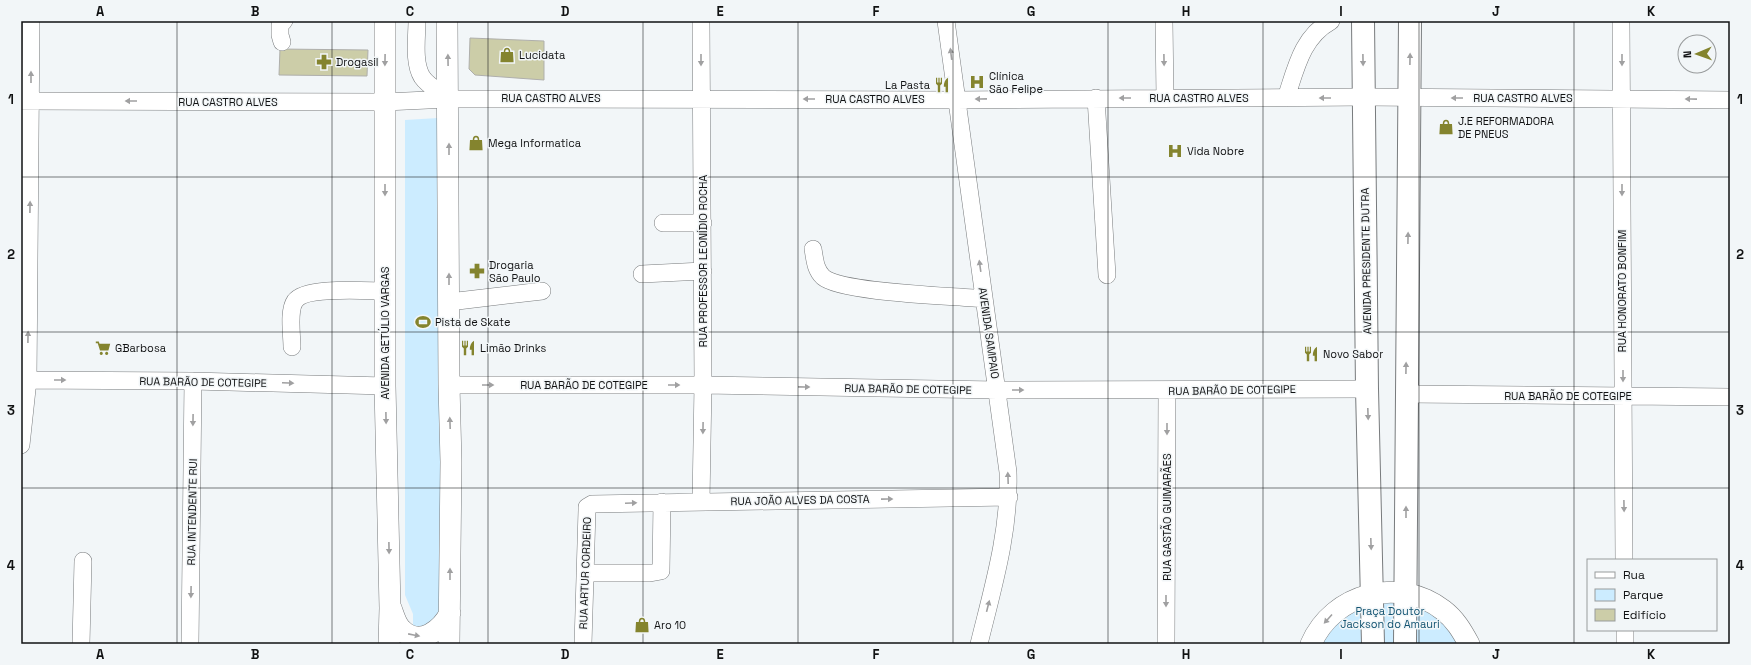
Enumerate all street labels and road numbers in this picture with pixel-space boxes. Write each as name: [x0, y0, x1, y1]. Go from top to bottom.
street label: RUA CASTRO ALVES: [501, 91, 601, 105]
street label: RUA CASTRO ALVES: [1149, 91, 1249, 105]
street label: RUA CASTRO ALVES: [1473, 91, 1573, 105]
street label: RUA CASTRO ALVES: [825, 92, 925, 106]
street label: RUA CASTRO ALVES: [178, 95, 278, 109]
street label: RUA PROFESSOR LEONÍDIO ROCHA: [696, 175, 710, 347]
street label: AVENIDA PRESIDENTE DUTRA: [1358, 188, 1374, 334]
street label: RUA HONORATO BONFIM: [1615, 230, 1629, 352]
street label: AVENIDA GETÚLIO VARGAS: [377, 266, 392, 400]
street label: AVENIDA SAMPAIO: [976, 286, 1002, 380]
street label: RUA BARÃO DE COTEGIPE: [139, 374, 267, 390]
street label: RUA BARÃO DE COTEGIPE: [520, 378, 648, 392]
street label: RUA BARÃO DE COTEGIPE: [844, 381, 972, 397]
street label: RUA BARÃO DE COTEGIPE: [1168, 382, 1296, 398]
street label: RUA BARÃO DE COTEGIPE: [1504, 389, 1632, 403]
street label: RUA GASTÃO GUIMARÃES: [1160, 453, 1174, 581]
street label: RUA INTENDENTE RUI: [184, 458, 200, 566]
street label: RUA JOÃO ALVES DA COSTA: [730, 492, 870, 508]
street label: RUA ARTUR CORDEIRO: [576, 516, 594, 630]

